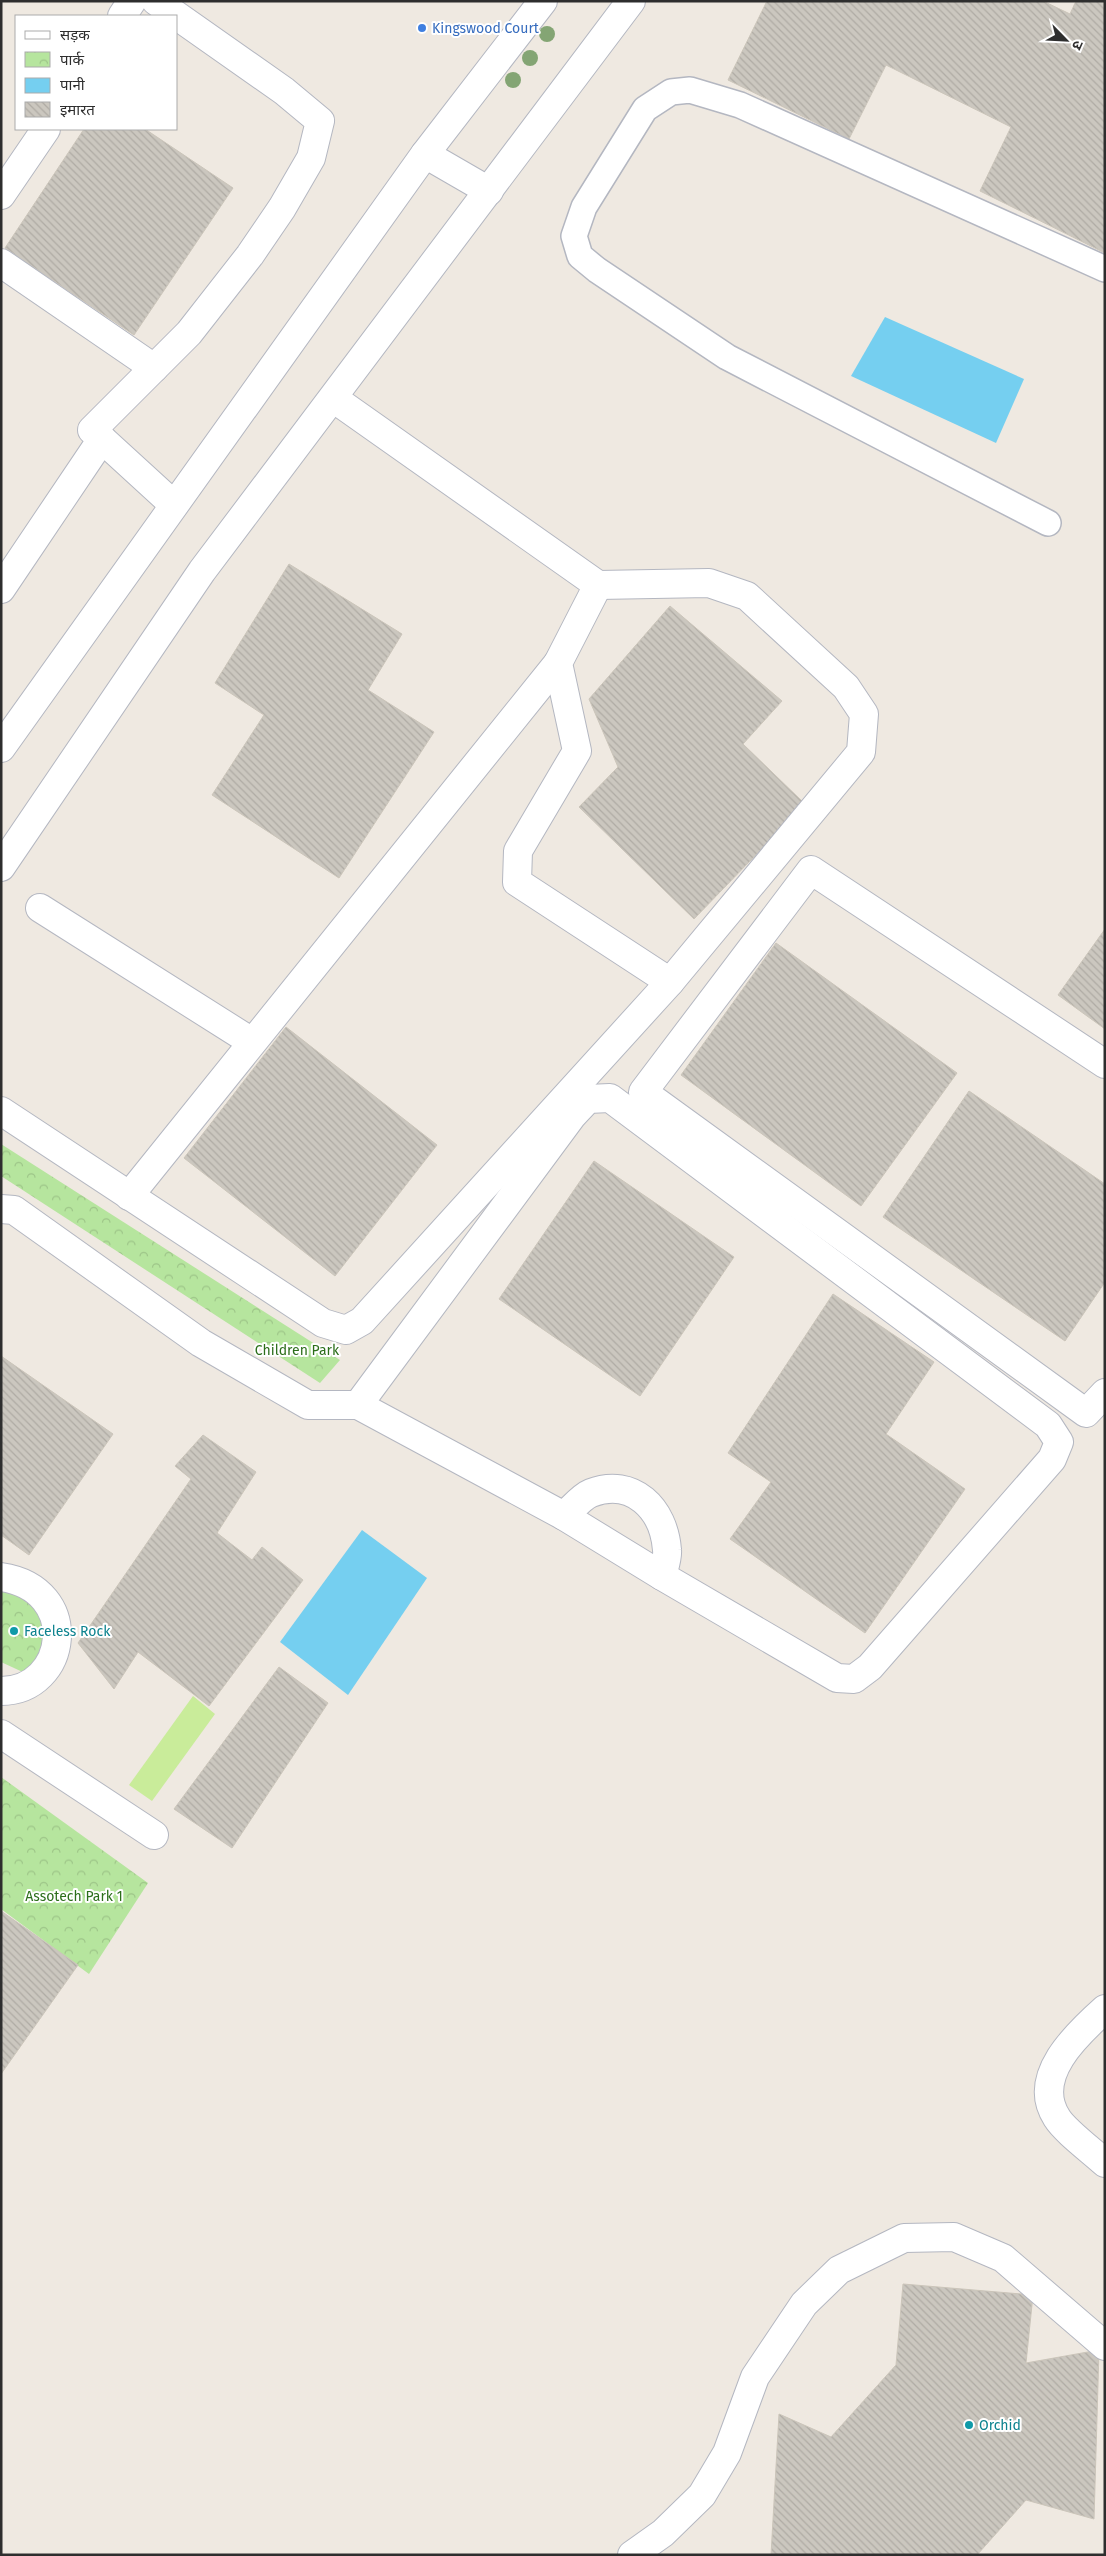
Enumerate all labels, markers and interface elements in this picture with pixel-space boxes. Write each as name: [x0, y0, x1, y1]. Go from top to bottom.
legend: [15, 15, 178, 130]
north arrow: [1041, 15, 1091, 65]
place label: Kingswood Court: [432, 20, 540, 37]
marker: Kingswood Court: [416, 22, 428, 34]
text: सड़क: [60, 26, 90, 44]
text: उ: [1068, 38, 1087, 53]
text: पार्क: [60, 51, 84, 69]
text: पानी: [60, 76, 86, 94]
text: इमारत: [60, 101, 95, 119]
park label: Children Park: [255, 1342, 340, 1359]
place label: Faceless Rock: [24, 1623, 111, 1640]
marker: Faceless Rock: [8, 1625, 20, 1637]
park label: Assotech Park 1: [25, 1888, 123, 1905]
place label: Orchid: [979, 2417, 1021, 2434]
marker: Orchid: [963, 2419, 975, 2431]

